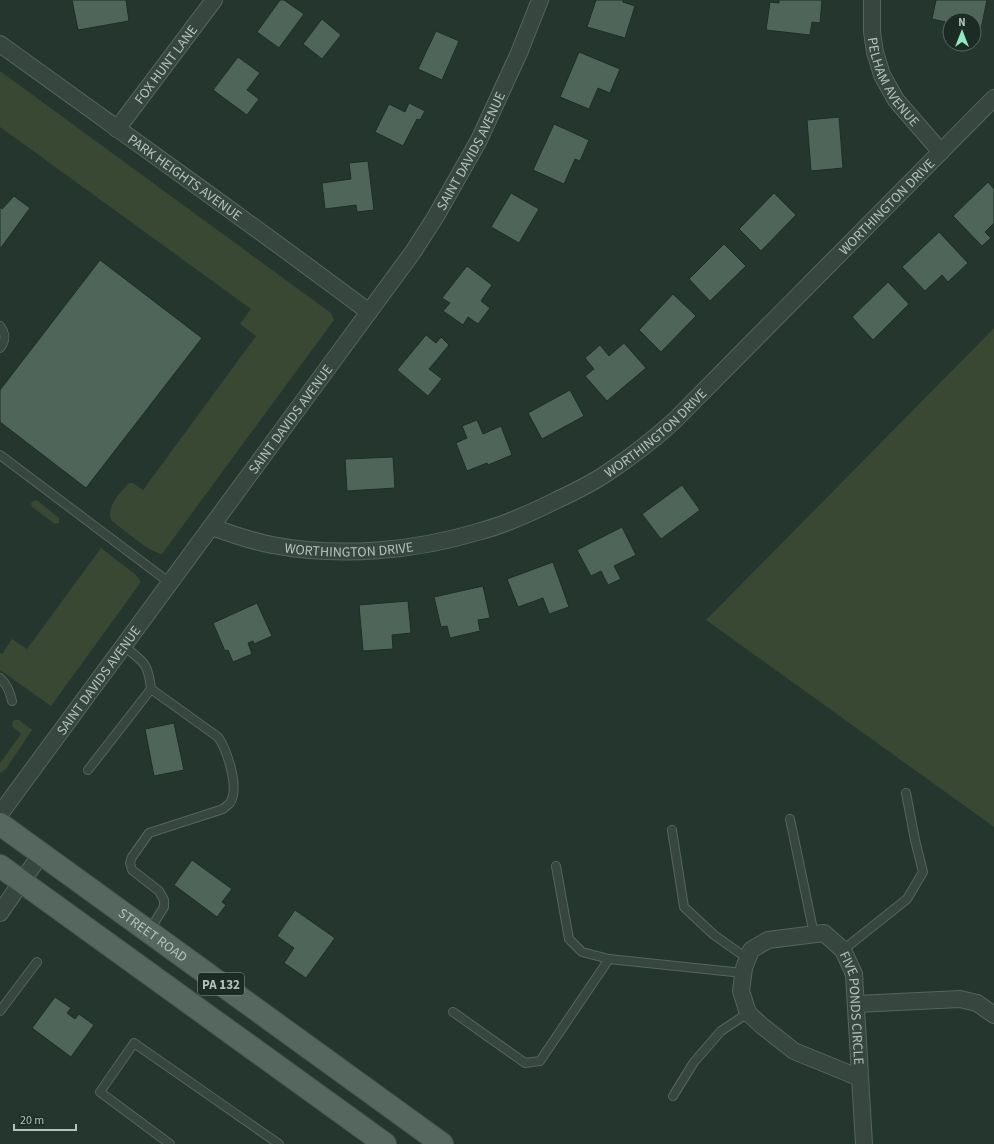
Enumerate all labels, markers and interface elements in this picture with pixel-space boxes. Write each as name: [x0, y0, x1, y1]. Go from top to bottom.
north arrow: [942, 12, 982, 52]
text: N: [958, 15, 966, 30]
street label: FOX HUNT LANE: [130, 21, 203, 109]
street label: PELHAM AVENUE: [862, 36, 924, 131]
street label: SAINT DAVIDS AVENUE: [432, 89, 511, 214]
street label: PARK HEIGHTS AVENUE: [123, 130, 246, 226]
street label: WORTHINGTON DRIVE: [835, 154, 940, 260]
street label: SAINT DAVIDS AVENUE: [244, 361, 338, 479]
street label: WORTHINGTON DRIVE: [601, 385, 712, 483]
street label: WORTHINGTON DRIVE: [283, 537, 415, 563]
street label: SAINT DAVIDS AVENUE: [52, 622, 146, 740]
street label: STREET ROAD: [114, 904, 191, 968]
street label: FIVE PONDS CIRCLE: [834, 948, 868, 1065]
road number: PA 132: [198, 973, 244, 995]
scale bar: [14, 1106, 76, 1132]
text: 20 m: [20, 1112, 44, 1129]

